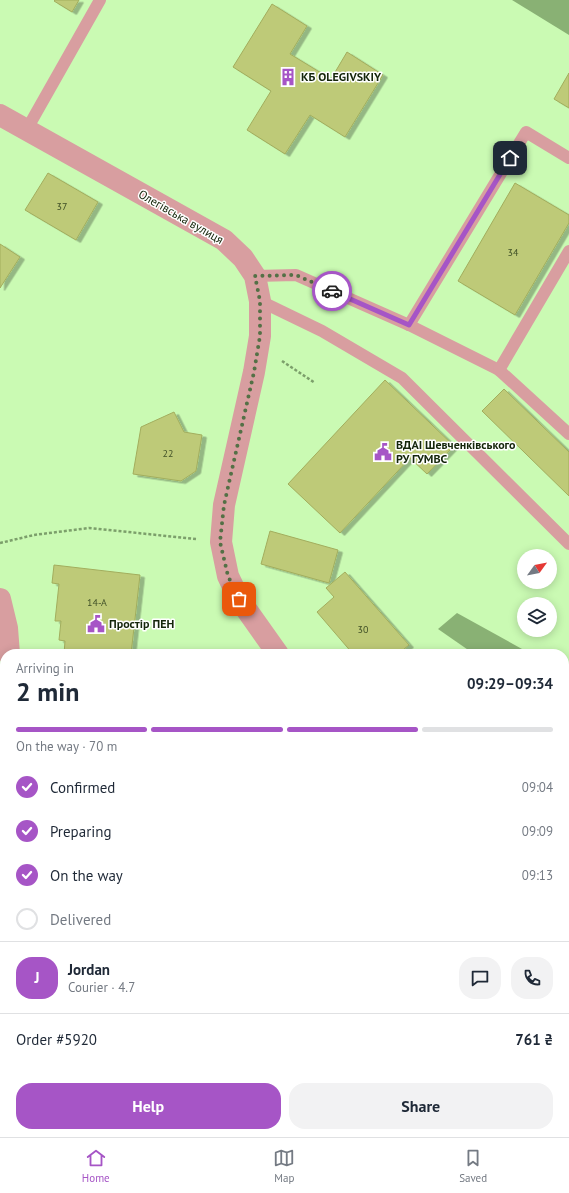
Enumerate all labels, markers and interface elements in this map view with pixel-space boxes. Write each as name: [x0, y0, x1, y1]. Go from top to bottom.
building icon: КБ OLEGIVSKIY: [278, 67, 298, 87]
place label: КБ OLEGIVSKIY: [301, 69, 382, 84]
pin: [493, 141, 527, 175]
icon: home: [499, 147, 521, 169]
street label: Олегівська вулиця: [136, 186, 226, 247]
house number: 37: [57, 200, 67, 213]
house number: 34: [508, 246, 519, 259]
courier: [312, 271, 352, 311]
icon: car: [321, 280, 343, 302]
place label: ВДАІ Шевченківського РУ ГУМВС: [396, 437, 516, 466]
public building icon: ВДАІ Шевченківського РУ ГУМВС: [373, 442, 393, 462]
house number: 22: [163, 447, 173, 460]
north arrow: [517, 549, 557, 589]
map controls: [517, 549, 557, 637]
pin: [222, 582, 256, 616]
icon: bag: [228, 588, 250, 610]
house number: 14-А: [87, 596, 107, 609]
button: layers: [517, 597, 557, 637]
public building icon: Простір ПЕН: [86, 614, 106, 634]
place label: Простір ПЕН: [109, 616, 174, 631]
house number: 30: [358, 623, 369, 636]
text: Arriving in: [16, 660, 74, 677]
text: 09:29–09:34: [467, 674, 553, 693]
text: 2 min: [16, 675, 79, 708]
text: On the way · 70 m: [16, 738, 117, 755]
icon: check: [16, 776, 38, 798]
text: Confirmed: [50, 778, 115, 797]
text: 09:04: [522, 779, 553, 796]
icon: check: [16, 820, 38, 842]
text: Preparing: [50, 822, 112, 841]
text: 09:09: [522, 823, 553, 840]
icon: check: [16, 864, 38, 886]
text: On the way: [50, 866, 123, 885]
text: 09:13: [522, 867, 553, 884]
text: Delivered: [50, 910, 111, 929]
button: chat: [459, 957, 501, 999]
button: phone: [511, 957, 553, 999]
text: Jordan: [68, 960, 110, 979]
text: J: [34, 968, 40, 987]
text: Courier · 4.7: [68, 979, 135, 996]
text: Order #5920: [16, 1030, 97, 1049]
text: 761 ₴: [515, 1030, 553, 1049]
button: Help: [16, 1083, 281, 1129]
button: Share: [289, 1083, 553, 1129]
tab: Home: [82, 1147, 110, 1185]
tab: Map: [273, 1147, 295, 1185]
tab: Saved: [459, 1147, 487, 1185]

